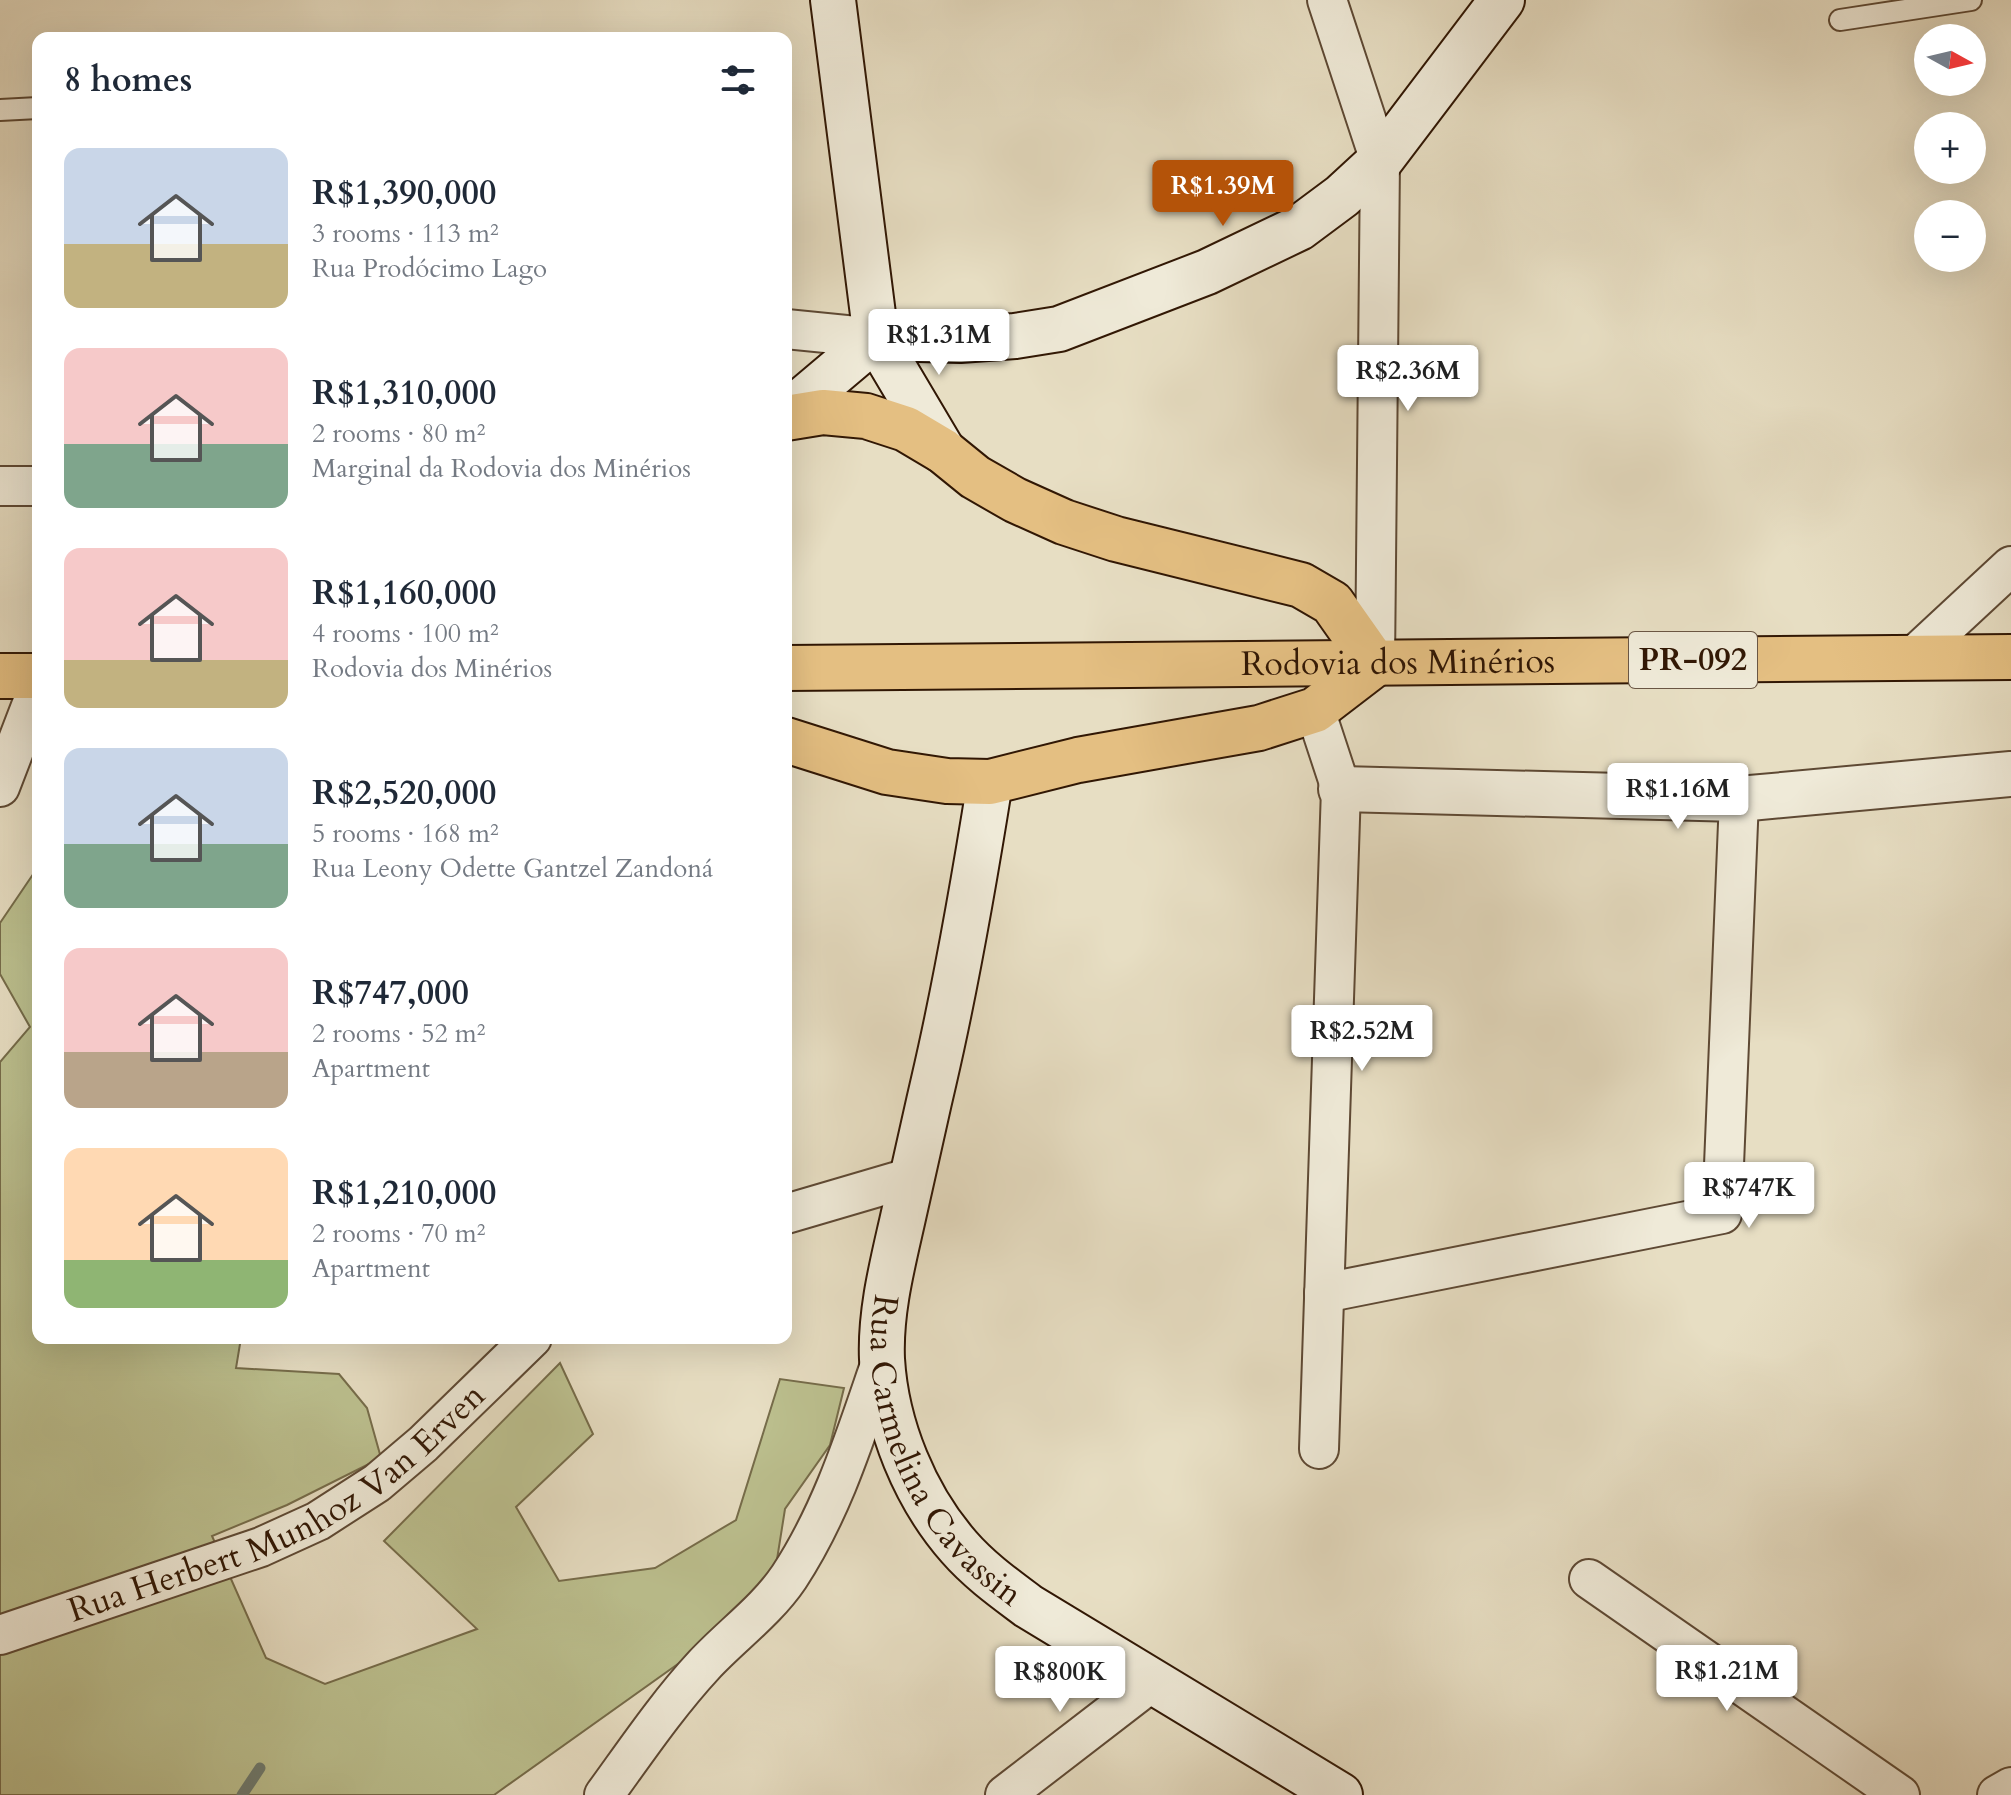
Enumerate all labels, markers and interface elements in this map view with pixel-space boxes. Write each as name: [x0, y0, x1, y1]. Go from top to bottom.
north arrow: [1914, 24, 1986, 96]
map controls: [1914, 24, 1986, 272]
text: 8 homes: [64, 57, 192, 103]
icon: filters: [716, 58, 760, 102]
button: +: [1914, 112, 1986, 184]
pin: R$1.39M: [1149, 160, 1297, 228]
text: R$1.39M: [1170, 168, 1276, 203]
text: R$1,390,000: [312, 170, 496, 216]
icon: home: [128, 180, 224, 276]
button: −: [1914, 200, 1986, 272]
text: 3 rooms · 113 m²: [312, 216, 499, 251]
text: Rua Prodócimo Lago: [312, 251, 547, 286]
pin: R$1.31M: [865, 309, 1013, 377]
text: R$1.31M: [886, 317, 992, 352]
pin: R$2.36M: [1334, 345, 1482, 413]
text: R$2.36M: [1355, 353, 1461, 388]
text: R$1,310,000: [312, 370, 496, 416]
icon: home: [128, 380, 224, 476]
text: 2 rooms · 80 m²: [312, 416, 485, 451]
text: Marginal da Rodovia dos Minérios: [312, 451, 691, 486]
text: R$1,160,000: [312, 570, 496, 616]
icon: home: [128, 580, 224, 676]
text: 4 rooms · 100 m²: [312, 616, 499, 651]
road number: PR-092: [1629, 632, 1757, 688]
street label: Rodovia dos Minérios: [1241, 638, 1555, 687]
text: Rodovia dos Minérios: [312, 651, 552, 686]
pin: R$1.16M: [1604, 763, 1752, 831]
text: R$2,520,000: [312, 770, 496, 816]
text: R$1.16M: [1625, 771, 1731, 806]
icon: home: [128, 780, 224, 876]
text: 5 rooms · 168 m²: [312, 816, 499, 851]
text: Rua Leony Odette Gantzel Zandoná: [312, 851, 713, 886]
text: R$747,000: [312, 970, 469, 1016]
icon: home: [128, 980, 224, 1076]
pin: R$2.52M: [1288, 1005, 1436, 1073]
text: R$2.52M: [1309, 1013, 1415, 1048]
text: 2 rooms · 52 m²: [312, 1016, 485, 1051]
text: Apartment: [312, 1051, 430, 1086]
pin: R$747K: [1684, 1162, 1814, 1230]
text: R$1,210,000: [312, 1170, 496, 1216]
text: R$747K: [1702, 1170, 1796, 1205]
icon: home: [128, 1180, 224, 1276]
text: 2 rooms · 70 m²: [312, 1216, 485, 1251]
text: Apartment: [312, 1251, 430, 1286]
street label: Rua Carmelina Cavassin: [859, 1292, 1032, 1617]
street label: Rua Herbert Munhoz Van Erven: [62, 1373, 495, 1633]
pin: R$1.21M: [1653, 1645, 1801, 1713]
pin: R$800K: [995, 1646, 1125, 1714]
text: R$1.21M: [1674, 1653, 1780, 1688]
text: R$800K: [1013, 1654, 1107, 1689]

